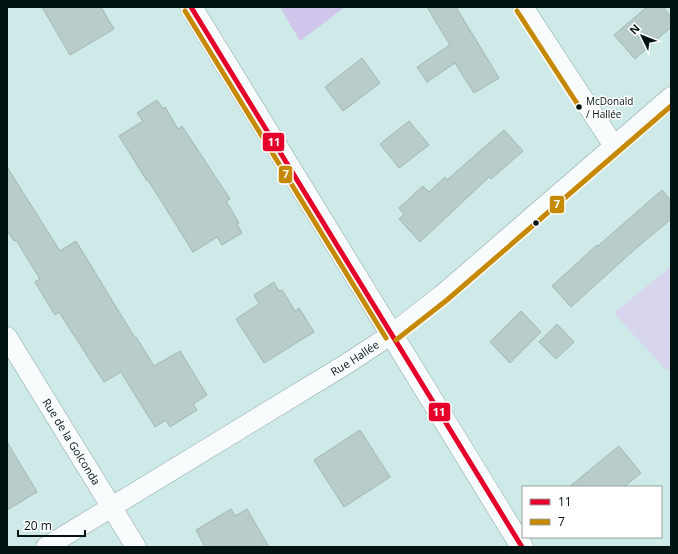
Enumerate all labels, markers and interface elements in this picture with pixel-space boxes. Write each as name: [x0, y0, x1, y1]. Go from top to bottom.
north arrow: [622, 16, 662, 56]
text: N: [626, 20, 643, 37]
place label: McDonald / Hallée: [586, 94, 633, 121]
marker: McDonald / Hallée: [574, 102, 584, 112]
line badge: 11: [262, 132, 285, 152]
text: 11: [268, 134, 280, 149]
line badge: 7: [278, 165, 293, 184]
text: 7: [283, 166, 289, 181]
line badge: 7: [549, 195, 565, 214]
text: 7: [554, 196, 560, 211]
unlabelled marker: [531, 218, 541, 228]
street label: Rue Hallée: [328, 337, 382, 379]
street label: Rue de la Golconda: [39, 395, 104, 488]
line badge: 11: [428, 402, 451, 422]
text: 11: [433, 404, 445, 419]
legend: [522, 486, 662, 538]
text: 11: [558, 493, 572, 510]
scale bar: [18, 512, 85, 538]
text: 7: [558, 513, 565, 530]
text: 20 m: [24, 517, 52, 534]

